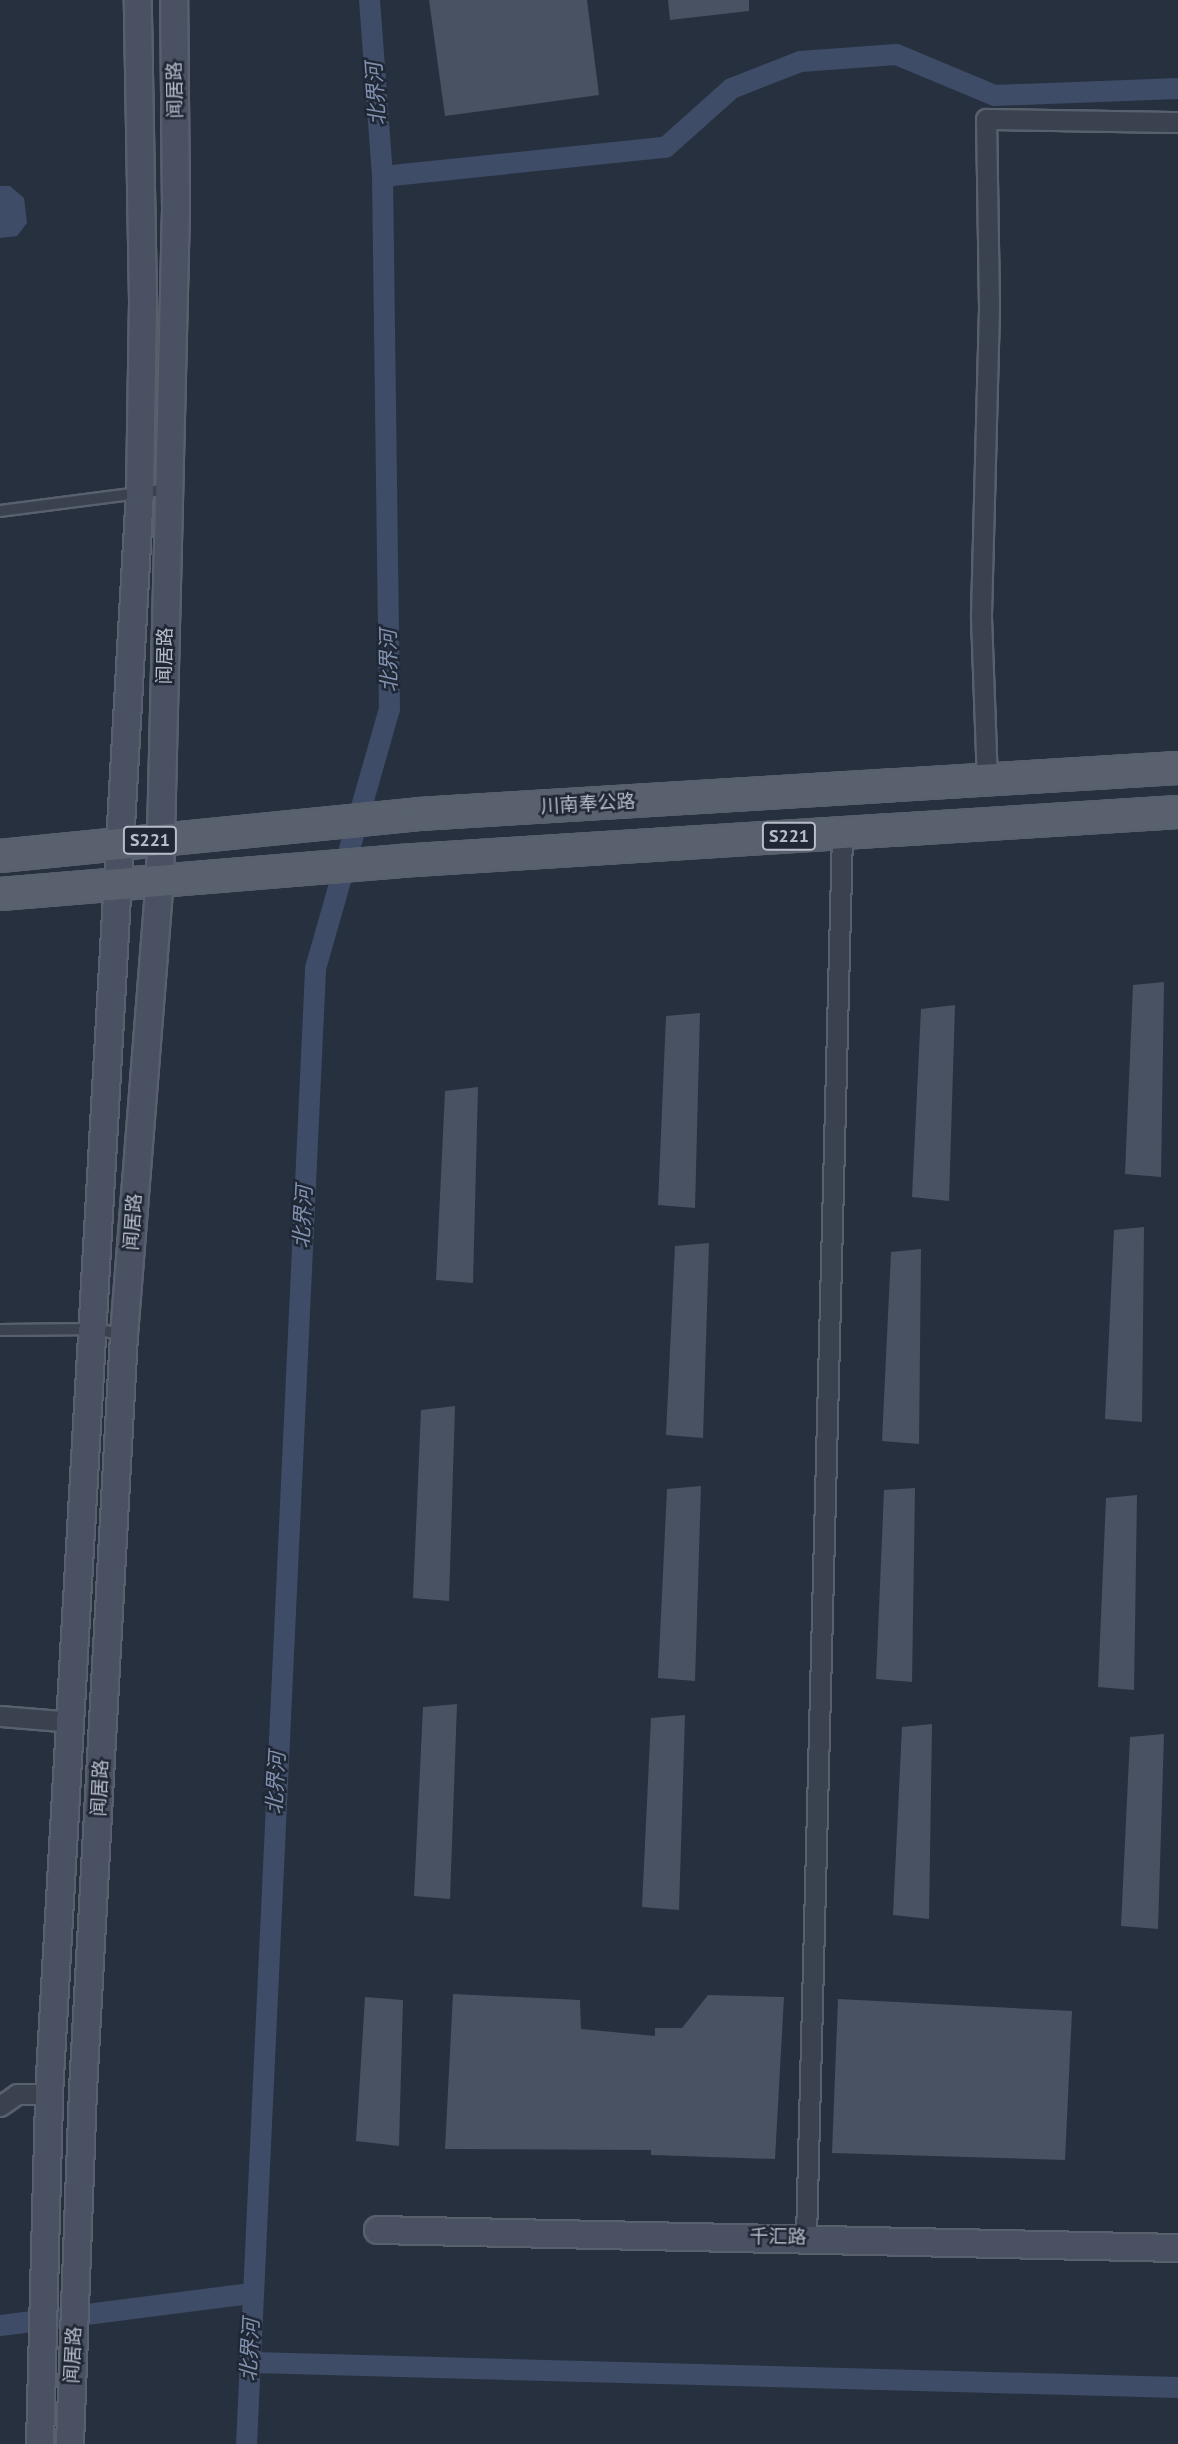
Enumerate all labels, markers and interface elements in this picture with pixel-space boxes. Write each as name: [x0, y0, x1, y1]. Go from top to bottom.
street label: 闻居路: [163, 61, 187, 119]
water label: 北界河: [361, 62, 391, 126]
street label: 闻居路: [153, 627, 177, 685]
water label: 北界河: [376, 629, 402, 693]
street label: 川南奉公路: [540, 790, 636, 818]
road number: S221: [761, 822, 817, 850]
road number: S221: [122, 826, 178, 854]
water label: 北界河: [289, 1185, 317, 1249]
street label: 闻居路: [120, 1193, 146, 1251]
water label: 北界河: [262, 1751, 290, 1815]
street label: 闻居路: [87, 1759, 113, 1817]
street label: 千汇路: [749, 2225, 807, 2249]
water label: 北界河: [236, 2318, 264, 2382]
street label: 闻居路: [60, 2326, 86, 2384]

